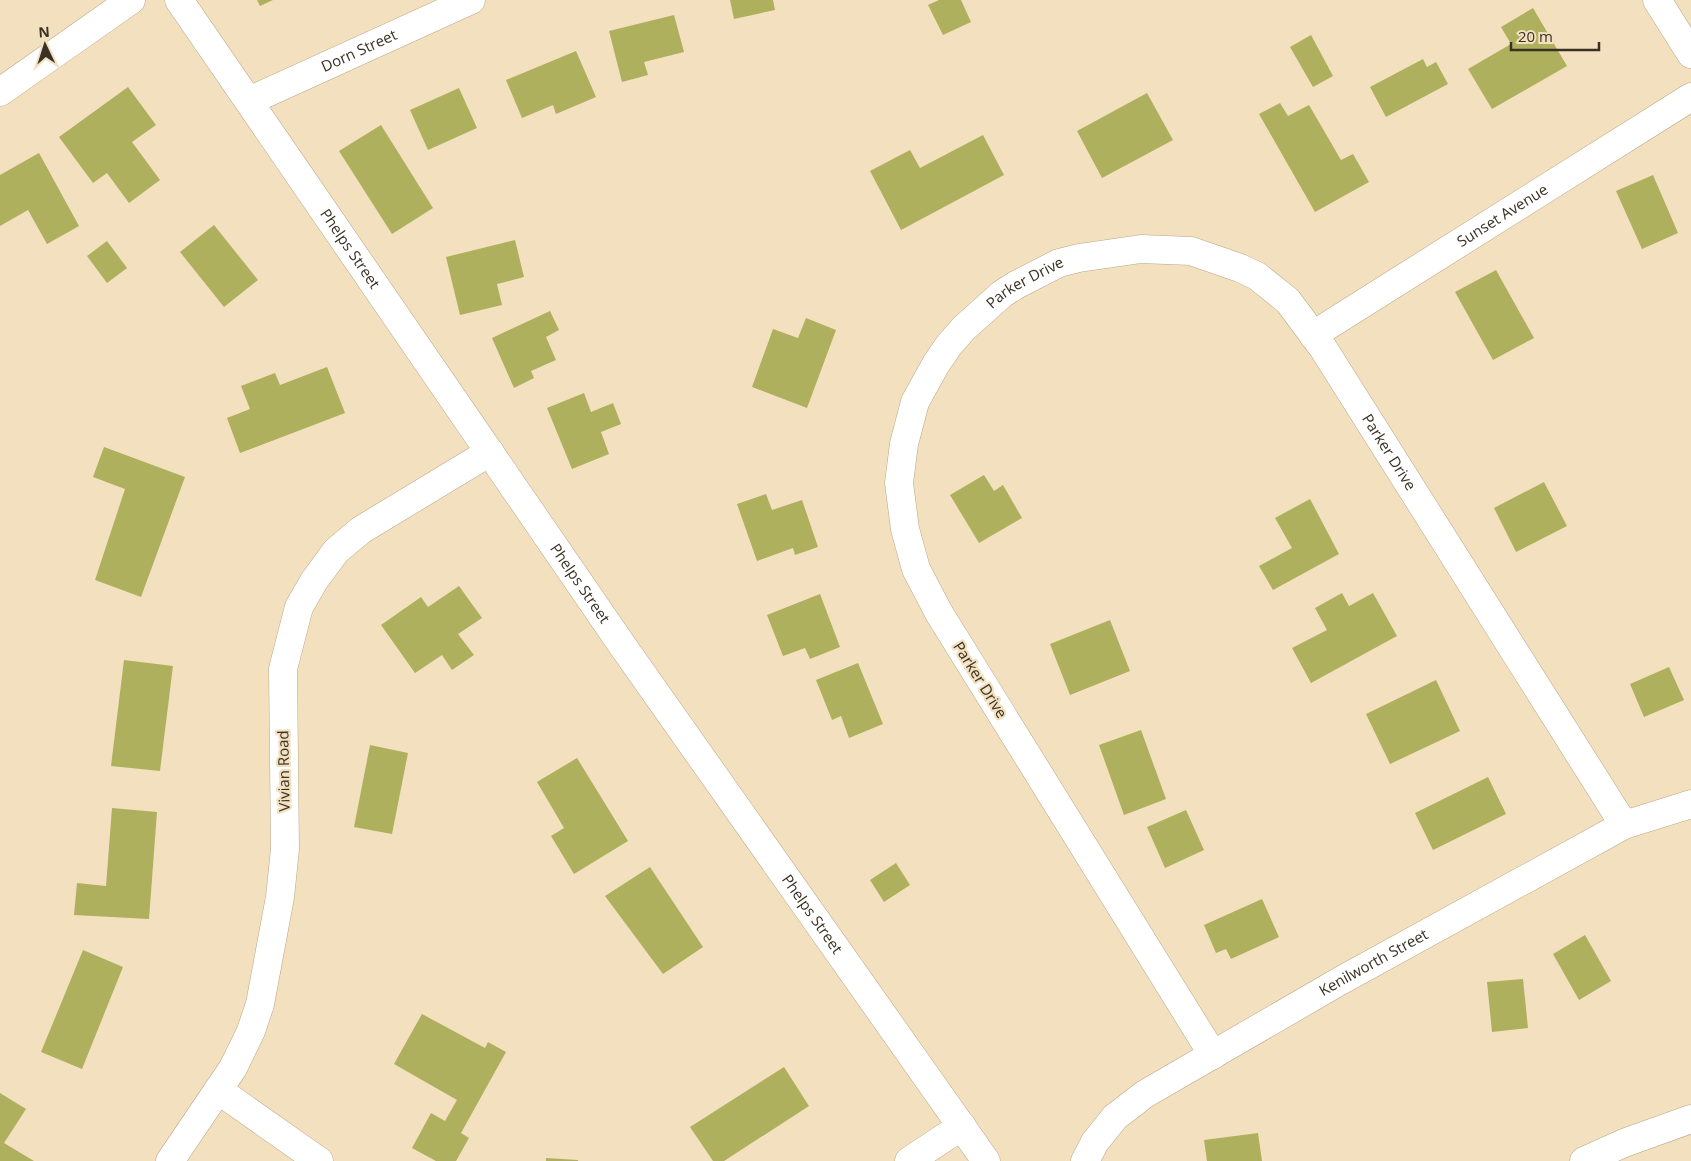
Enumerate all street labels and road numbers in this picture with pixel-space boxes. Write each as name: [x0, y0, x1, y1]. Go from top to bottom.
street label: Dorn Street: [318, 24, 400, 76]
street label: Sunset Avenue: [1453, 179, 1551, 251]
street label: Phelps Street: [316, 205, 385, 292]
street label: Parker Drive: [981, 251, 1067, 313]
street label: Parker Drive: [1358, 410, 1421, 494]
street label: Phelps Street: [546, 539, 615, 627]
street label: Parker Drive: [949, 637, 1012, 721]
street label: Vivian Road: [272, 730, 294, 812]
street label: Phelps Street: [778, 870, 848, 957]
street label: Kenilworth Street: [1315, 924, 1431, 1000]

